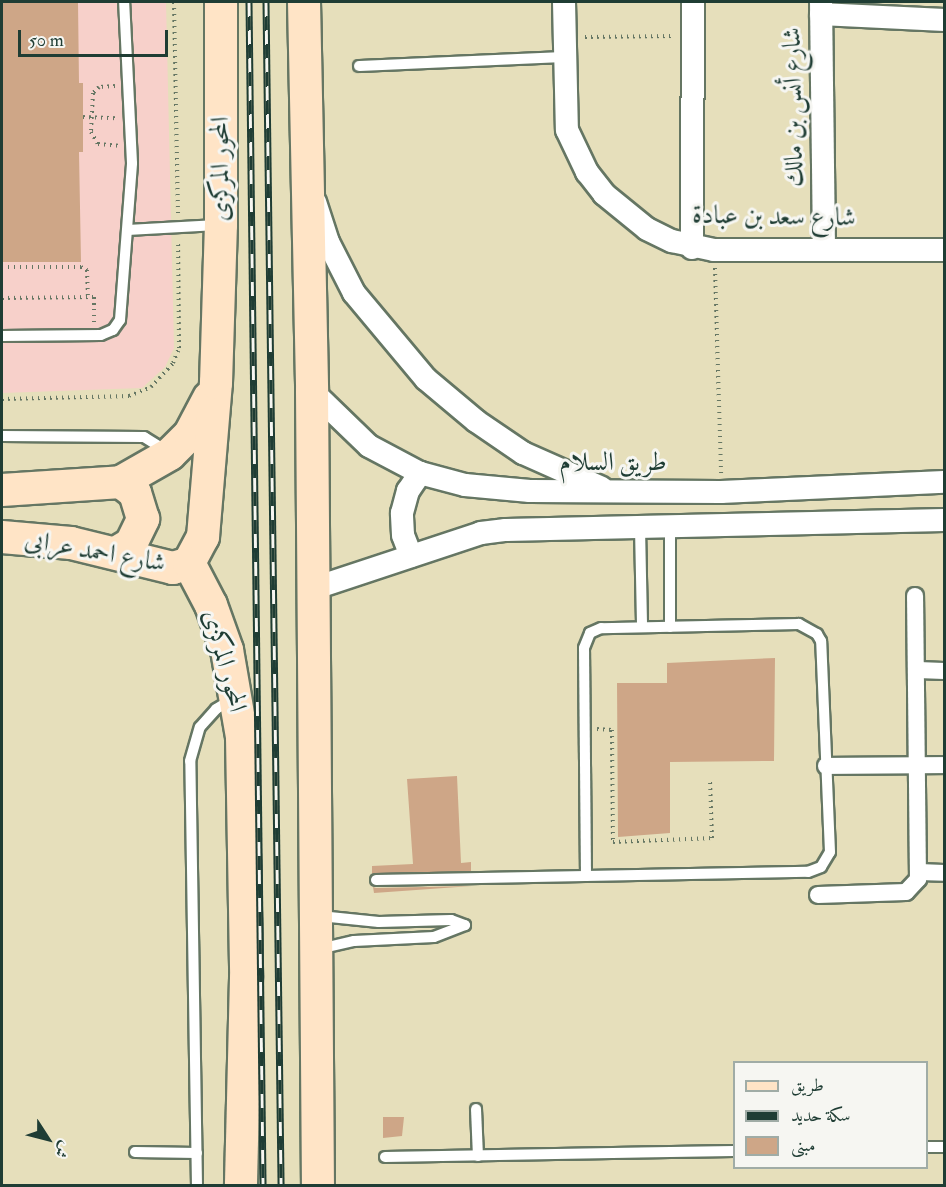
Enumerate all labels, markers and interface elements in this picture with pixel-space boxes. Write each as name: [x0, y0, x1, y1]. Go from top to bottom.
scale bar: [21, 18, 171, 56]
street label: شارع أنس بن مالك: [777, 27, 811, 187]
text: 50 m: [29, 29, 64, 52]
street label: المحور المركزى: [205, 117, 237, 221]
street label: شارع سعد بن عبادة: [692, 200, 856, 234]
street label: طريق السلام: [559, 447, 667, 479]
street label: شارع احمد عرابى: [22, 524, 168, 580]
street label: المحور المركزى: [195, 606, 253, 716]
legend: [733, 1061, 928, 1169]
text: طريق: [791, 1074, 824, 1097]
text: سكة حديد: [791, 1104, 851, 1127]
north arrow: [18, 1109, 78, 1169]
text: مبنى: [791, 1134, 816, 1157]
text: ش: [50, 1137, 75, 1162]

